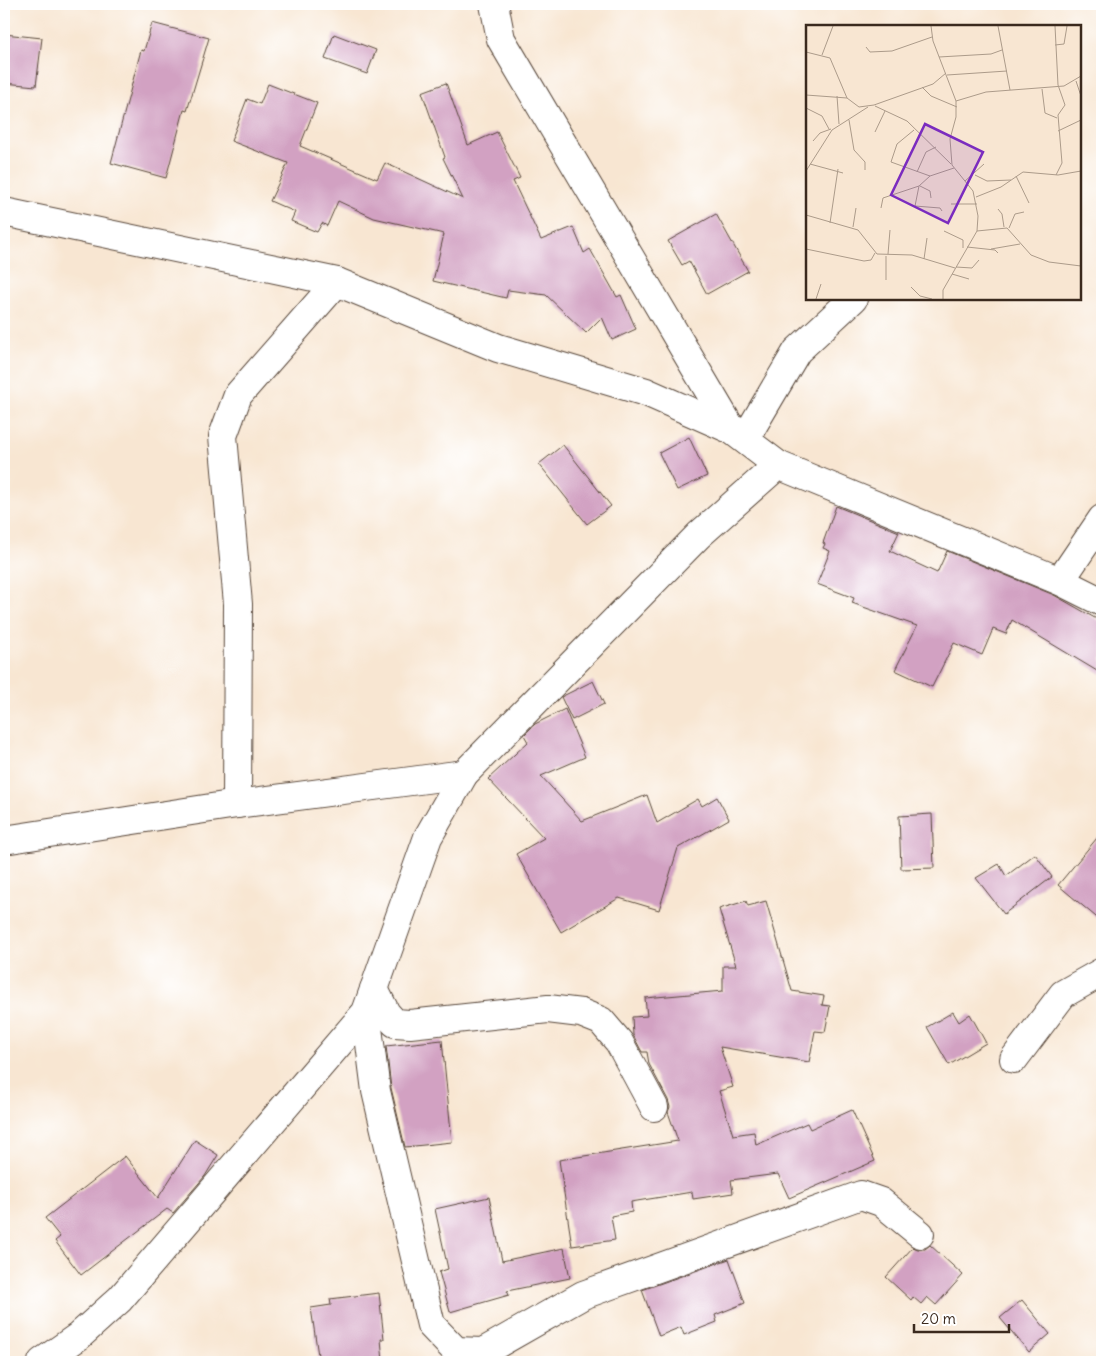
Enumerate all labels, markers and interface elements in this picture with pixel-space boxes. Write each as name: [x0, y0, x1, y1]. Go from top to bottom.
inset map: [806, 25, 1081, 300]
scale bar: [914, 1301, 1008, 1333]
text: 20 m: [921, 1309, 956, 1328]

